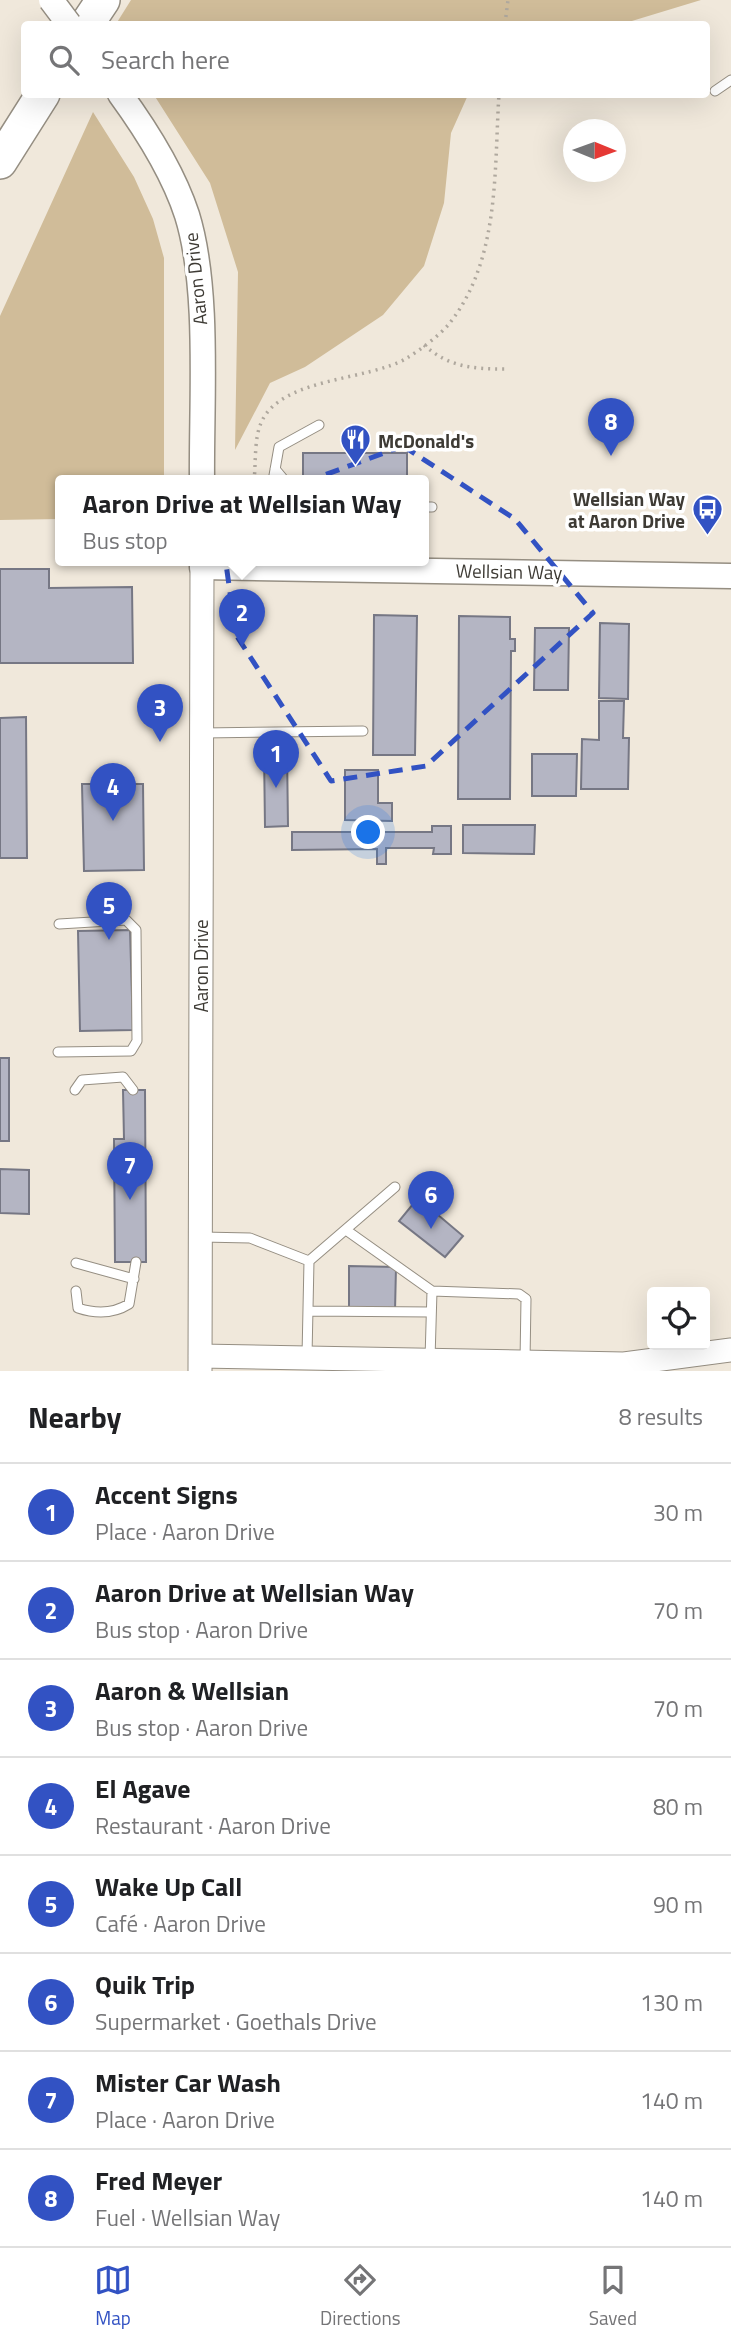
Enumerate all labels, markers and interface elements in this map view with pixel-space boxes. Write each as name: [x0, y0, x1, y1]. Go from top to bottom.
search box: [21, 21, 710, 98]
text: Search here: [101, 40, 230, 79]
icon: search: [45, 41, 83, 79]
north arrow: [563, 119, 626, 182]
street label: Aaron Drive: [176, 231, 214, 327]
pin: 8: [588, 398, 634, 456]
restaurant icon: McDonald's: [338, 423, 372, 467]
place label: McDonald's: [378, 426, 474, 455]
popup: [55, 475, 429, 566]
text: Aaron Drive at Wellsian Way: [83, 484, 401, 523]
place label: Wellsian Way at Aaron Drive: [568, 484, 685, 535]
bus stop icon: Wellsian Way at Aaron Drive: [691, 492, 725, 536]
text: Bus stop: [83, 523, 168, 558]
street label: Wellsian Way: [455, 556, 563, 586]
pin: 2: [219, 589, 265, 647]
pin: 3: [137, 684, 183, 742]
pin: 1: [253, 730, 299, 788]
pin: 4: [90, 763, 136, 821]
your location: [351, 815, 385, 849]
pin: 5: [86, 882, 132, 940]
street label: Aaron Drive: [186, 919, 215, 1013]
pin: 7: [107, 1142, 153, 1200]
pin: 6: [408, 1171, 454, 1229]
map controls: [647, 1287, 710, 1350]
button: locate: [647, 1287, 710, 1350]
text: Nearby: [28, 1394, 121, 1440]
text: 8 results: [619, 1399, 703, 1434]
text: Accent Signs: [95, 1475, 238, 1514]
text: 1: [45, 1495, 57, 1530]
text: 30 m: [653, 1495, 703, 1530]
text: Place · Aaron Drive: [95, 1514, 275, 1549]
text: Aaron Drive at Wellsian Way: [95, 1573, 414, 1612]
text: 2: [45, 1593, 57, 1628]
text: 70 m: [653, 1593, 703, 1628]
text: Bus stop · Aaron Drive: [95, 1612, 308, 1647]
text: Aaron & Wellsian: [95, 1671, 289, 1710]
text: 3: [45, 1691, 57, 1726]
text: 70 m: [653, 1691, 703, 1726]
text: Bus stop · Aaron Drive: [95, 1710, 308, 1745]
text: El Agave: [95, 1769, 191, 1808]
text: 4: [45, 1789, 57, 1824]
text: 80 m: [653, 1789, 703, 1824]
text: Restaurant · Aaron Drive: [95, 1808, 331, 1843]
text: Wake Up Call: [95, 1867, 242, 1906]
text: 5: [45, 1887, 57, 1922]
text: 90 m: [653, 1887, 703, 1922]
text: Café · Aaron Drive: [95, 1906, 266, 1941]
text: Quik Trip: [95, 1965, 195, 2004]
text: 6: [45, 1985, 57, 2020]
text: 130 m: [640, 1985, 703, 2020]
text: Supermarket · Goethals Drive: [95, 2004, 377, 2039]
text: Mister Car Wash: [95, 2063, 281, 2102]
text: 7: [45, 2083, 57, 2118]
text: 140 m: [640, 2083, 703, 2118]
text: Place · Aaron Drive: [95, 2102, 275, 2137]
text: Fred Meyer: [95, 2161, 222, 2200]
text: 8: [45, 2181, 57, 2216]
text: 140 m: [640, 2181, 703, 2216]
text: Fuel · Wellsian Way: [95, 2200, 280, 2235]
tab: Map: [94, 2261, 132, 2332]
tab: Directions: [320, 2261, 401, 2332]
tab: Saved: [589, 2261, 637, 2332]

